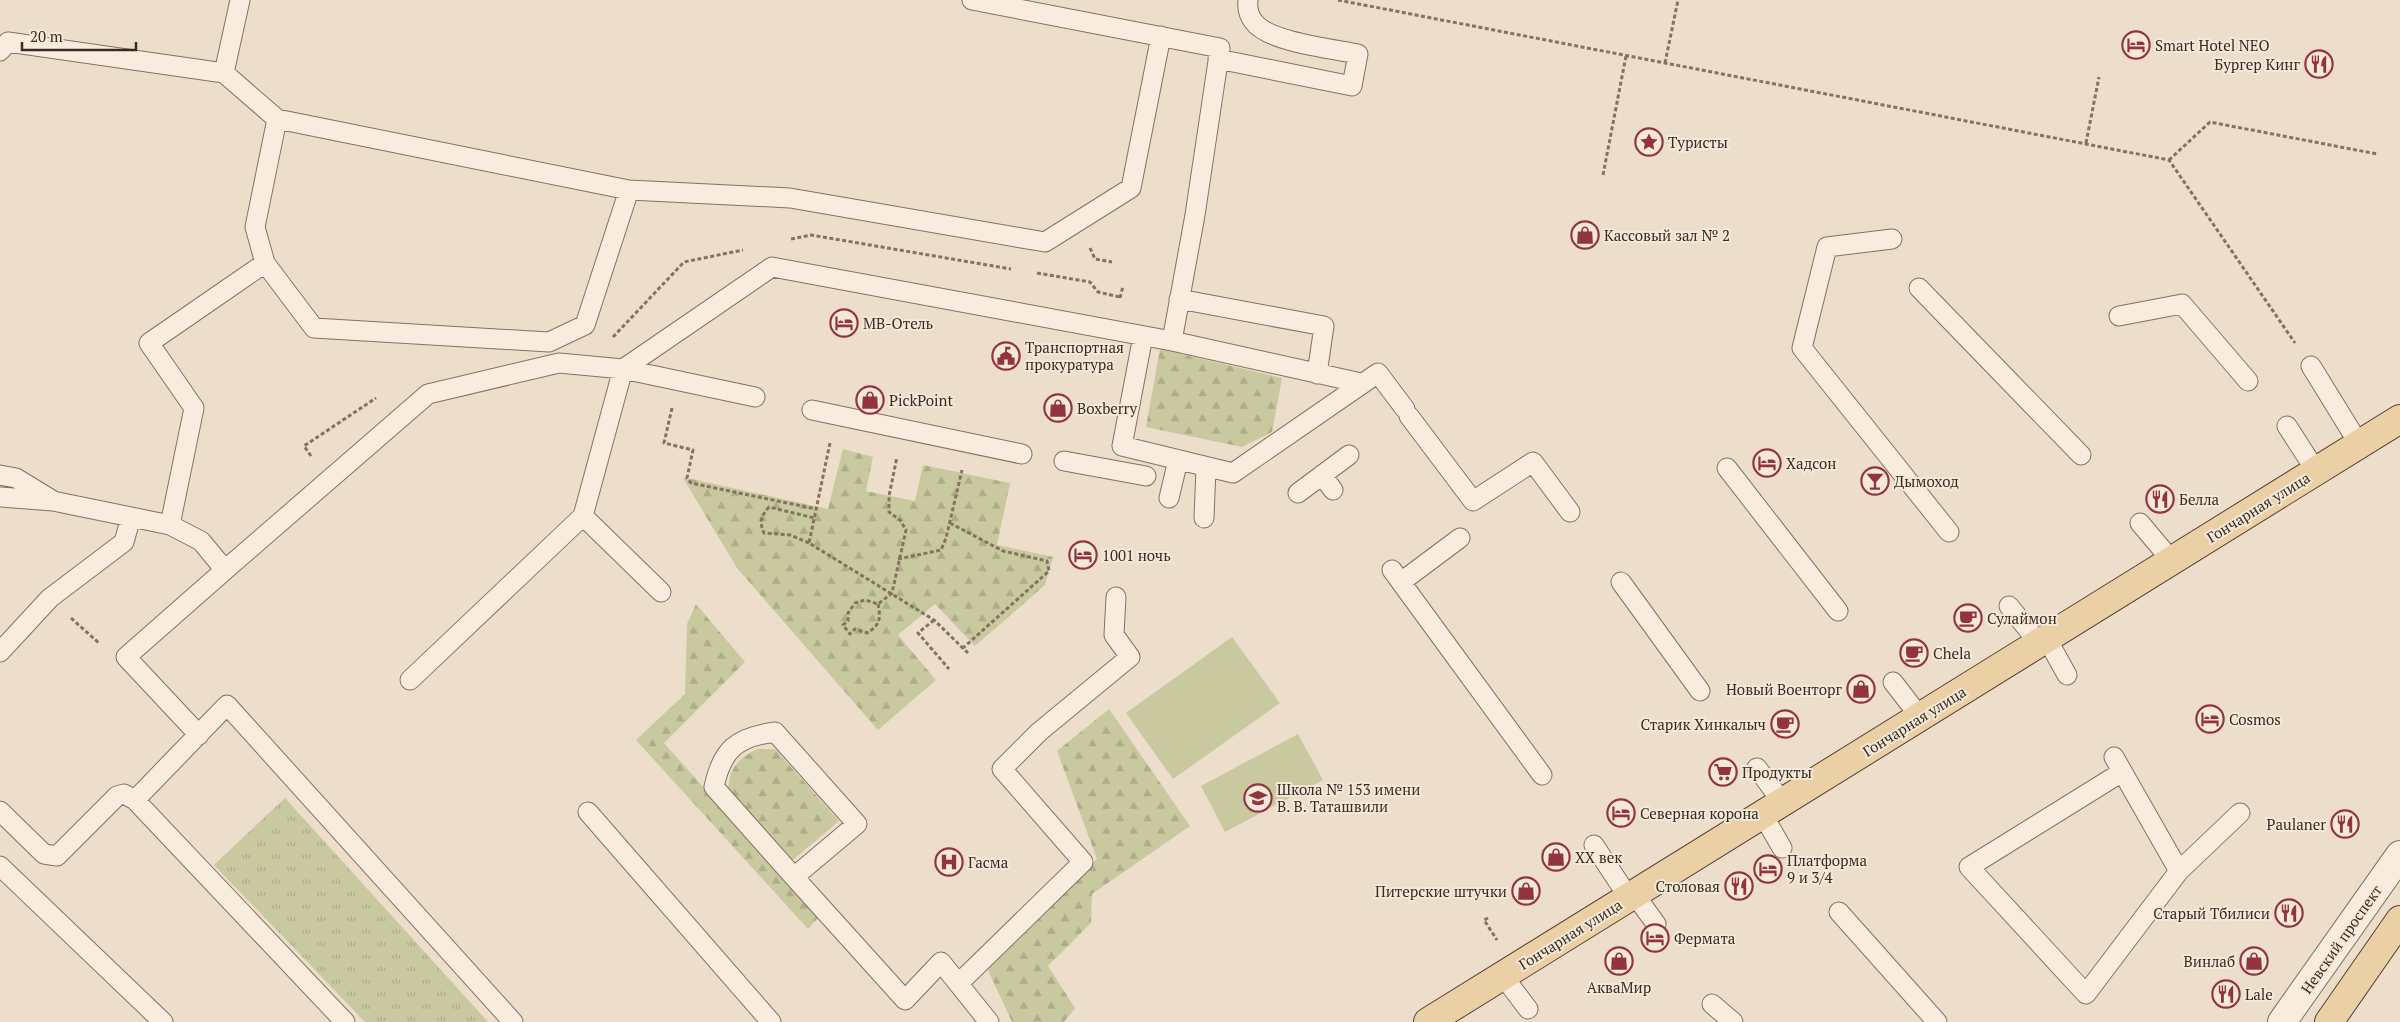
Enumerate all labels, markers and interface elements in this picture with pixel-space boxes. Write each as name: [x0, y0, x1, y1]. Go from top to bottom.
scale bar: [22, 20, 136, 52]
text: 20 m: [30, 26, 63, 46]
hotel icon: Smart Hotel NEO: [2121, 30, 2151, 60]
place label: Smart Hotel NEO: [2155, 35, 2270, 55]
restaurant icon: Бургер Кинг: [2304, 49, 2334, 79]
place label: Бургер Кинг: [2214, 54, 2301, 74]
place icon: Туристы: [1634, 127, 1664, 157]
place label: Туристы: [1668, 132, 1728, 152]
shop icon: Кассовый зал № 2: [1570, 220, 1600, 250]
place label: Кассовый зал № 2: [1604, 225, 1730, 245]
hotel icon: МВ-Отель: [829, 308, 859, 338]
place label: МВ-Отель: [863, 313, 934, 333]
place label: Транспортная прокуратура: [1025, 337, 1124, 374]
public building icon: Транспортная прокуратура: [991, 341, 1021, 371]
shop icon: PickPoint: [855, 385, 885, 415]
place label: PickPoint: [889, 390, 953, 410]
shop icon: Boxberry: [1043, 393, 1073, 423]
place label: Boxberry: [1077, 398, 1138, 418]
hotel icon: Хадсон: [1752, 448, 1782, 478]
place label: Хадсон: [1786, 453, 1836, 473]
bar icon: Дымоход: [1860, 466, 1890, 496]
street label: Гончарная улица: [2202, 467, 2314, 547]
place label: Дымоход: [1894, 471, 1959, 491]
restaurant icon: Белла: [2145, 484, 2175, 514]
place label: Белла: [2179, 489, 2220, 509]
hotel icon: 1001 ночь: [1068, 540, 1098, 570]
place label: 1001 ночь: [1102, 545, 1171, 565]
cafe icon: Сулаймон: [1953, 603, 1983, 633]
place label: Сулаймон: [1987, 608, 2057, 628]
cafe icon: Chela: [1899, 638, 1929, 668]
place label: Chela: [1933, 643, 1972, 663]
shop icon: Новый Военторг: [1846, 674, 1876, 704]
place label: Новый Военторг: [1726, 679, 1843, 699]
street label: Гончарная улица: [1858, 681, 1970, 761]
hotel icon: Cosmos: [2195, 704, 2225, 734]
cafe icon: Старик Хинкалыч: [1770, 709, 1800, 739]
place label: Cosmos: [2229, 709, 2281, 729]
place label: Старик Хинкалыч: [1641, 714, 1766, 734]
supermarket icon: Продукты: [1708, 757, 1738, 787]
place label: Продукты: [1742, 762, 1812, 782]
place label: Школа № 153 имени В. В. Таташвили: [1277, 779, 1420, 816]
school or university icon: Школа № 153 имени В. В. Таташвили: [1243, 783, 1273, 813]
hotel icon: Северная корона: [1606, 798, 1636, 828]
place label: Северная корона: [1640, 803, 1759, 823]
restaurant icon: Paulaner: [2330, 809, 2360, 839]
place label: Paulaner: [2267, 814, 2326, 834]
shop icon: XX век: [1541, 842, 1571, 872]
hospital icon: Гасма: [934, 847, 964, 877]
place label: XX век: [1575, 847, 1623, 867]
place label: Платформа 9 и 3/4: [1787, 850, 1868, 887]
place label: Гасма: [968, 852, 1009, 872]
hotel icon: Платформа 9 и 3/4: [1753, 854, 1783, 884]
restaurant icon: Столовая: [1724, 871, 1754, 901]
shop icon: Питерские штучки: [1511, 876, 1541, 906]
place label: Столовая: [1656, 876, 1720, 896]
street label: Невский проспект: [2296, 880, 2386, 997]
place label: Питерские штучки: [1375, 881, 1507, 901]
street label: Гончарная улица: [1514, 894, 1626, 974]
restaurant icon: Старый Тбилиси: [2274, 898, 2304, 928]
place label: Старый Тбилиси: [2153, 903, 2270, 923]
hotel icon: Фермата: [1640, 923, 1670, 953]
place label: Фермата: [1674, 928, 1736, 948]
shop icon: АкваМир: [1604, 946, 1634, 976]
shop icon: Винлаб: [2239, 946, 2269, 976]
place label: Винлаб: [2184, 951, 2235, 971]
place label: АкваМир: [1587, 977, 1651, 997]
restaurant icon: Lale: [2211, 979, 2241, 1009]
place label: Lale: [2245, 984, 2273, 1004]

